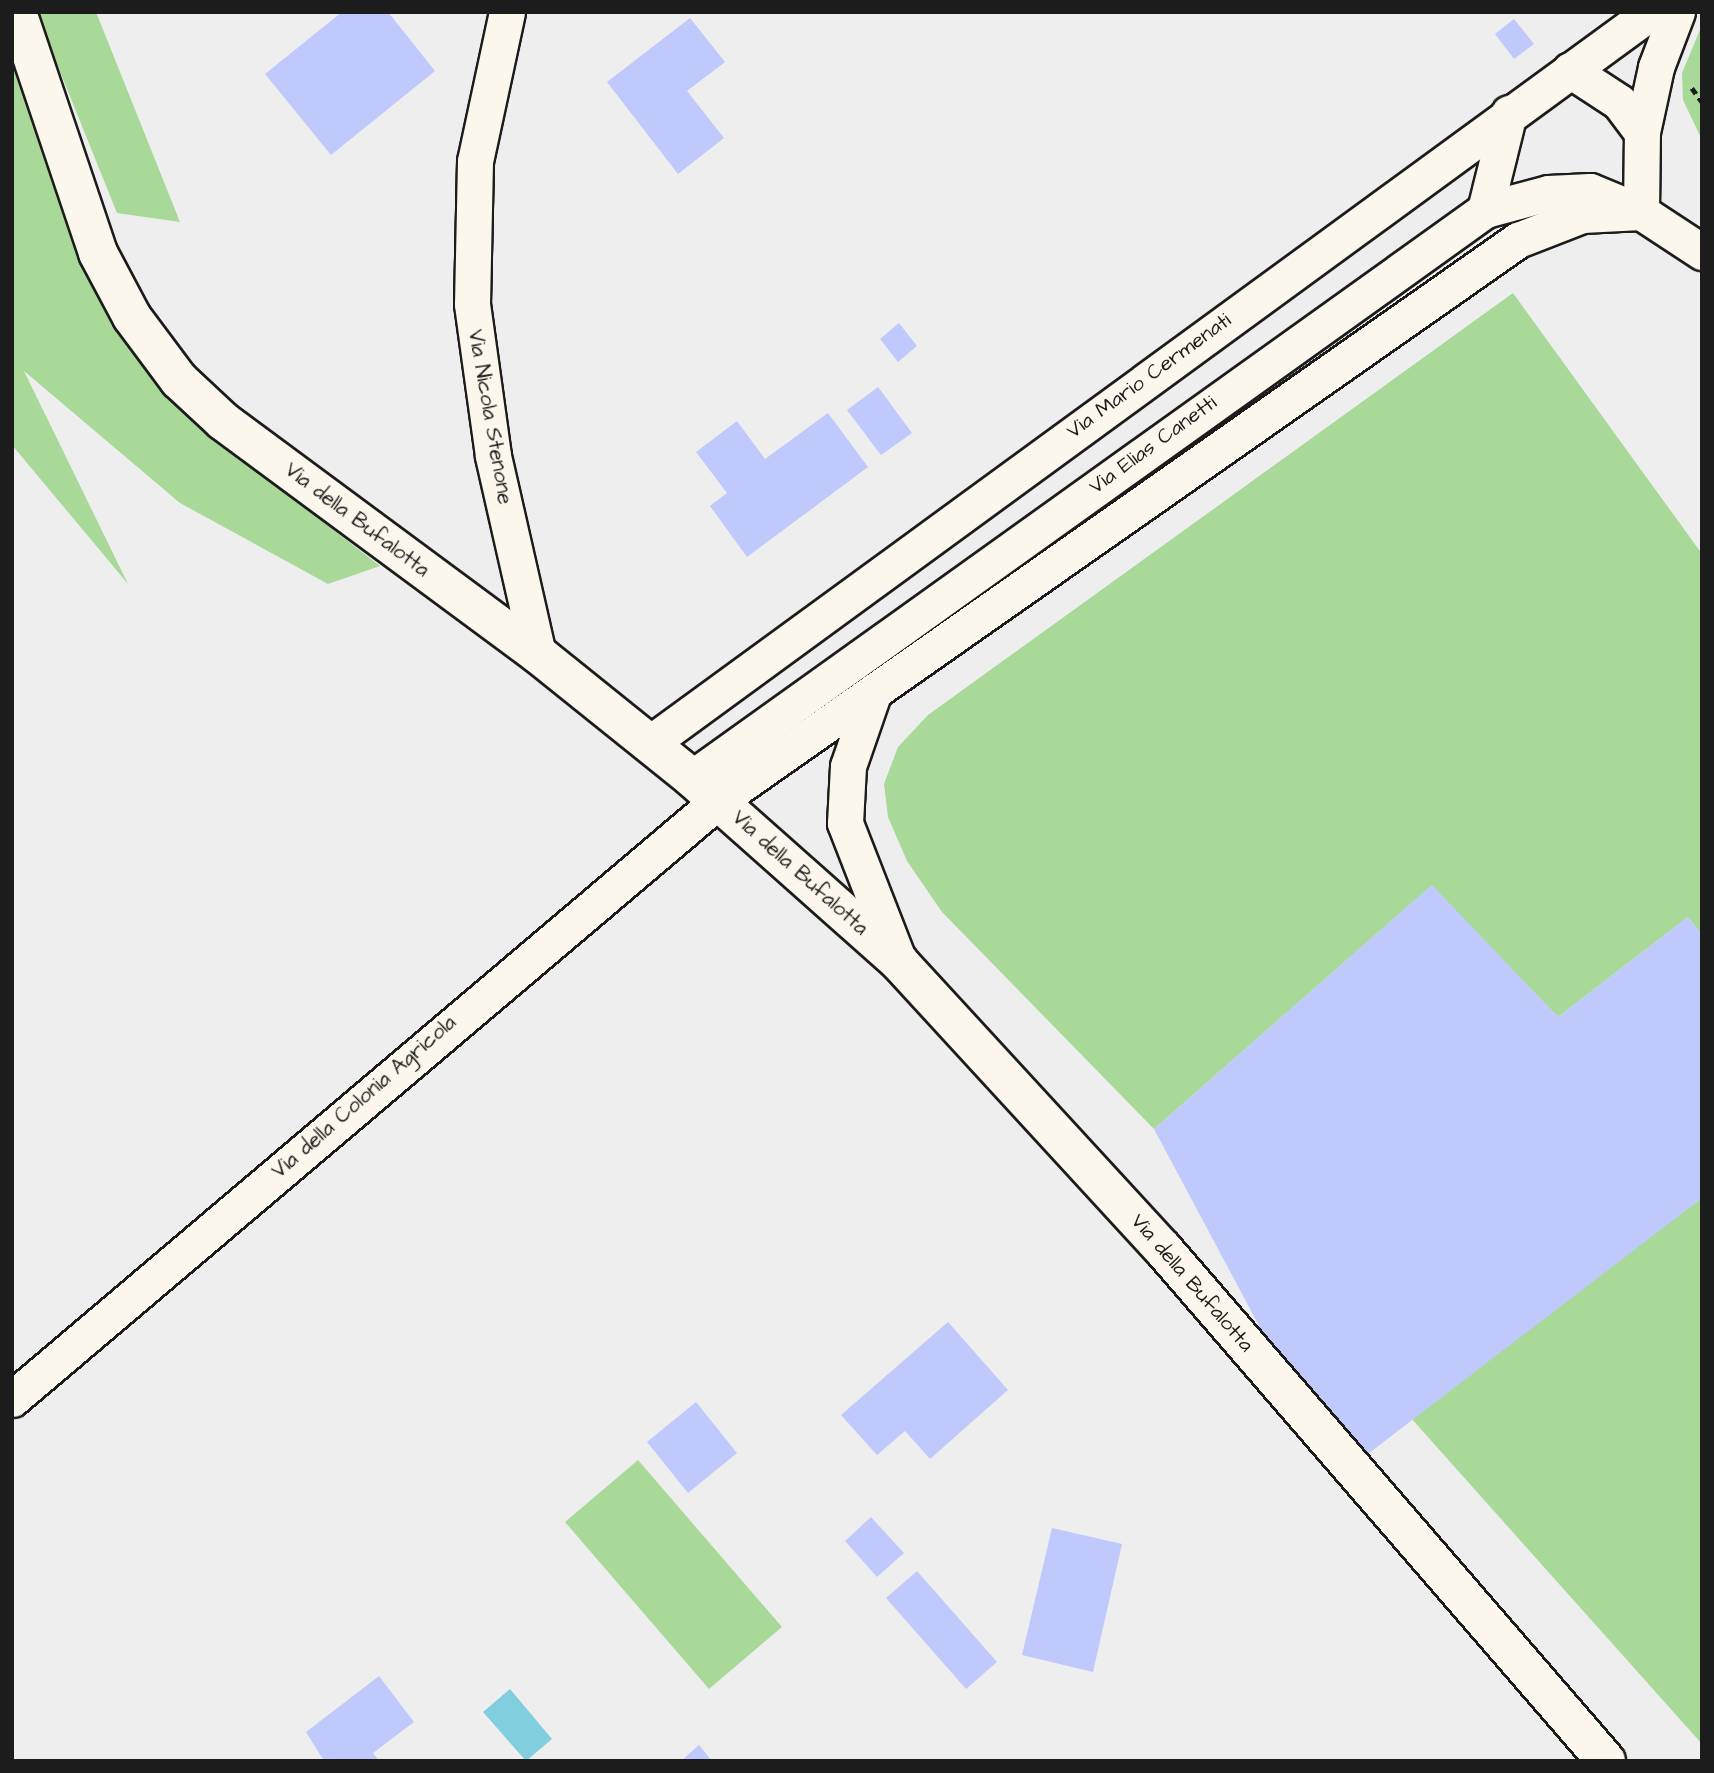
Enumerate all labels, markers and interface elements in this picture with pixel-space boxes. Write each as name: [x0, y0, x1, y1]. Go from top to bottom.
street label: Via Mario Cermenati: [1062, 308, 1236, 444]
street label: Via Nicola Stenone: [462, 328, 518, 506]
street label: Via Elias Canetti: [1084, 390, 1222, 500]
street label: Via della Bufalotta: [280, 457, 434, 583]
street label: Via della Bufalotta: [727, 805, 873, 941]
street label: Via della Colonia Agricola: [267, 1010, 461, 1184]
street label: Via della Bufalotta: [1125, 1209, 1259, 1357]

